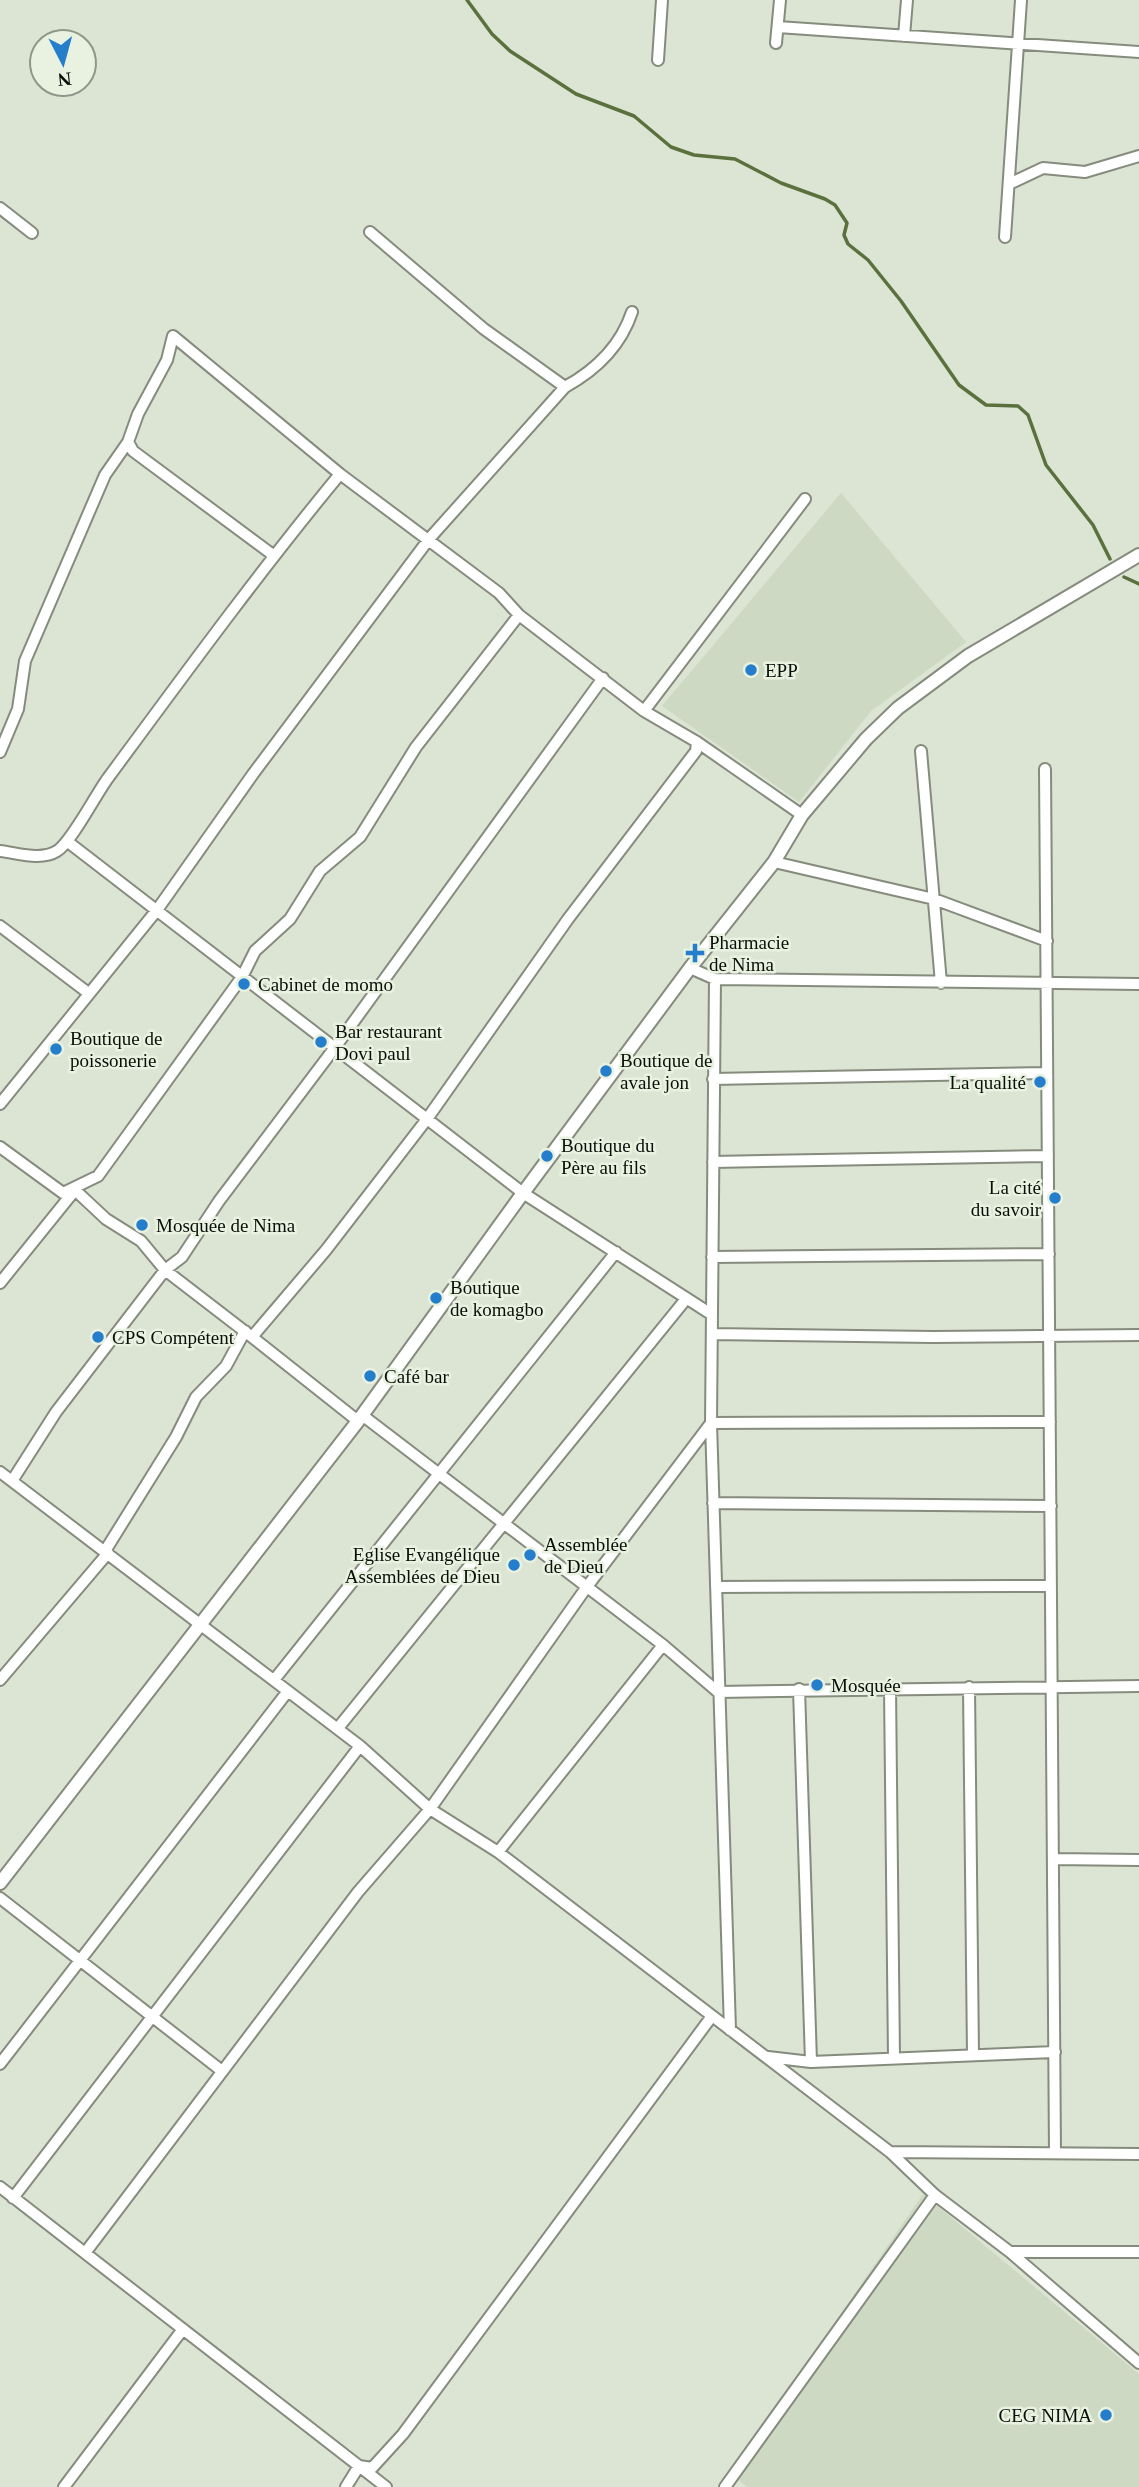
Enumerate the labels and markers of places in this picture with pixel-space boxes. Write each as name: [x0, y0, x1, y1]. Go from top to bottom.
place label: EPP: [765, 660, 798, 681]
marker: EPP: [743, 662, 759, 678]
place label: Pharmacie de Nima: [709, 932, 789, 975]
marker: Pharmacie de Nima: [687, 945, 703, 961]
place label: Cabinet de momo: [258, 974, 393, 995]
marker: Cabinet de momo: [236, 976, 252, 992]
place label: Bar restaurant Dovi paul: [335, 1021, 443, 1064]
place label: Boutique de poissonerie: [70, 1028, 162, 1071]
marker: Bar restaurant Dovi paul: [313, 1034, 329, 1050]
marker: Boutique de poissonerie: [48, 1041, 64, 1057]
place label: Boutique de avale jon: [620, 1050, 712, 1093]
marker: Boutique de avale jon: [598, 1063, 614, 1079]
place label: La qualité: [950, 1072, 1026, 1093]
marker: La qualité: [1032, 1074, 1048, 1090]
place label: Boutique du Père au fils: [561, 1135, 655, 1178]
marker: Boutique du Père au fils: [539, 1148, 555, 1164]
place label: La cité du savoir: [971, 1177, 1042, 1220]
marker: La cité du savoir: [1047, 1190, 1063, 1206]
place label: Mosquée de Nima: [156, 1215, 296, 1236]
marker: Mosquée de Nima: [134, 1217, 150, 1233]
place label: Boutique de komagbo: [450, 1277, 543, 1320]
marker: Boutique de komagbo: [428, 1290, 444, 1306]
place label: CPS Compétent: [112, 1327, 235, 1348]
marker: CPS Compétent: [90, 1329, 106, 1345]
place label: Café bar: [384, 1366, 450, 1387]
marker: Café bar: [362, 1368, 378, 1384]
place label: Assemblée de Dieu: [544, 1534, 627, 1577]
place label: Eglise Evangélique Assemblées de Dieu: [345, 1544, 500, 1587]
marker: Assemblée de Dieu: [522, 1547, 538, 1563]
marker: Eglise Evangélique Assemblées de Dieu: [506, 1557, 522, 1573]
place label: Mosquée: [831, 1675, 901, 1696]
marker: Mosquée: [809, 1677, 825, 1693]
place label: CEG NIMA: [999, 2405, 1092, 2426]
marker: CEG NIMA: [1098, 2407, 1114, 2423]

